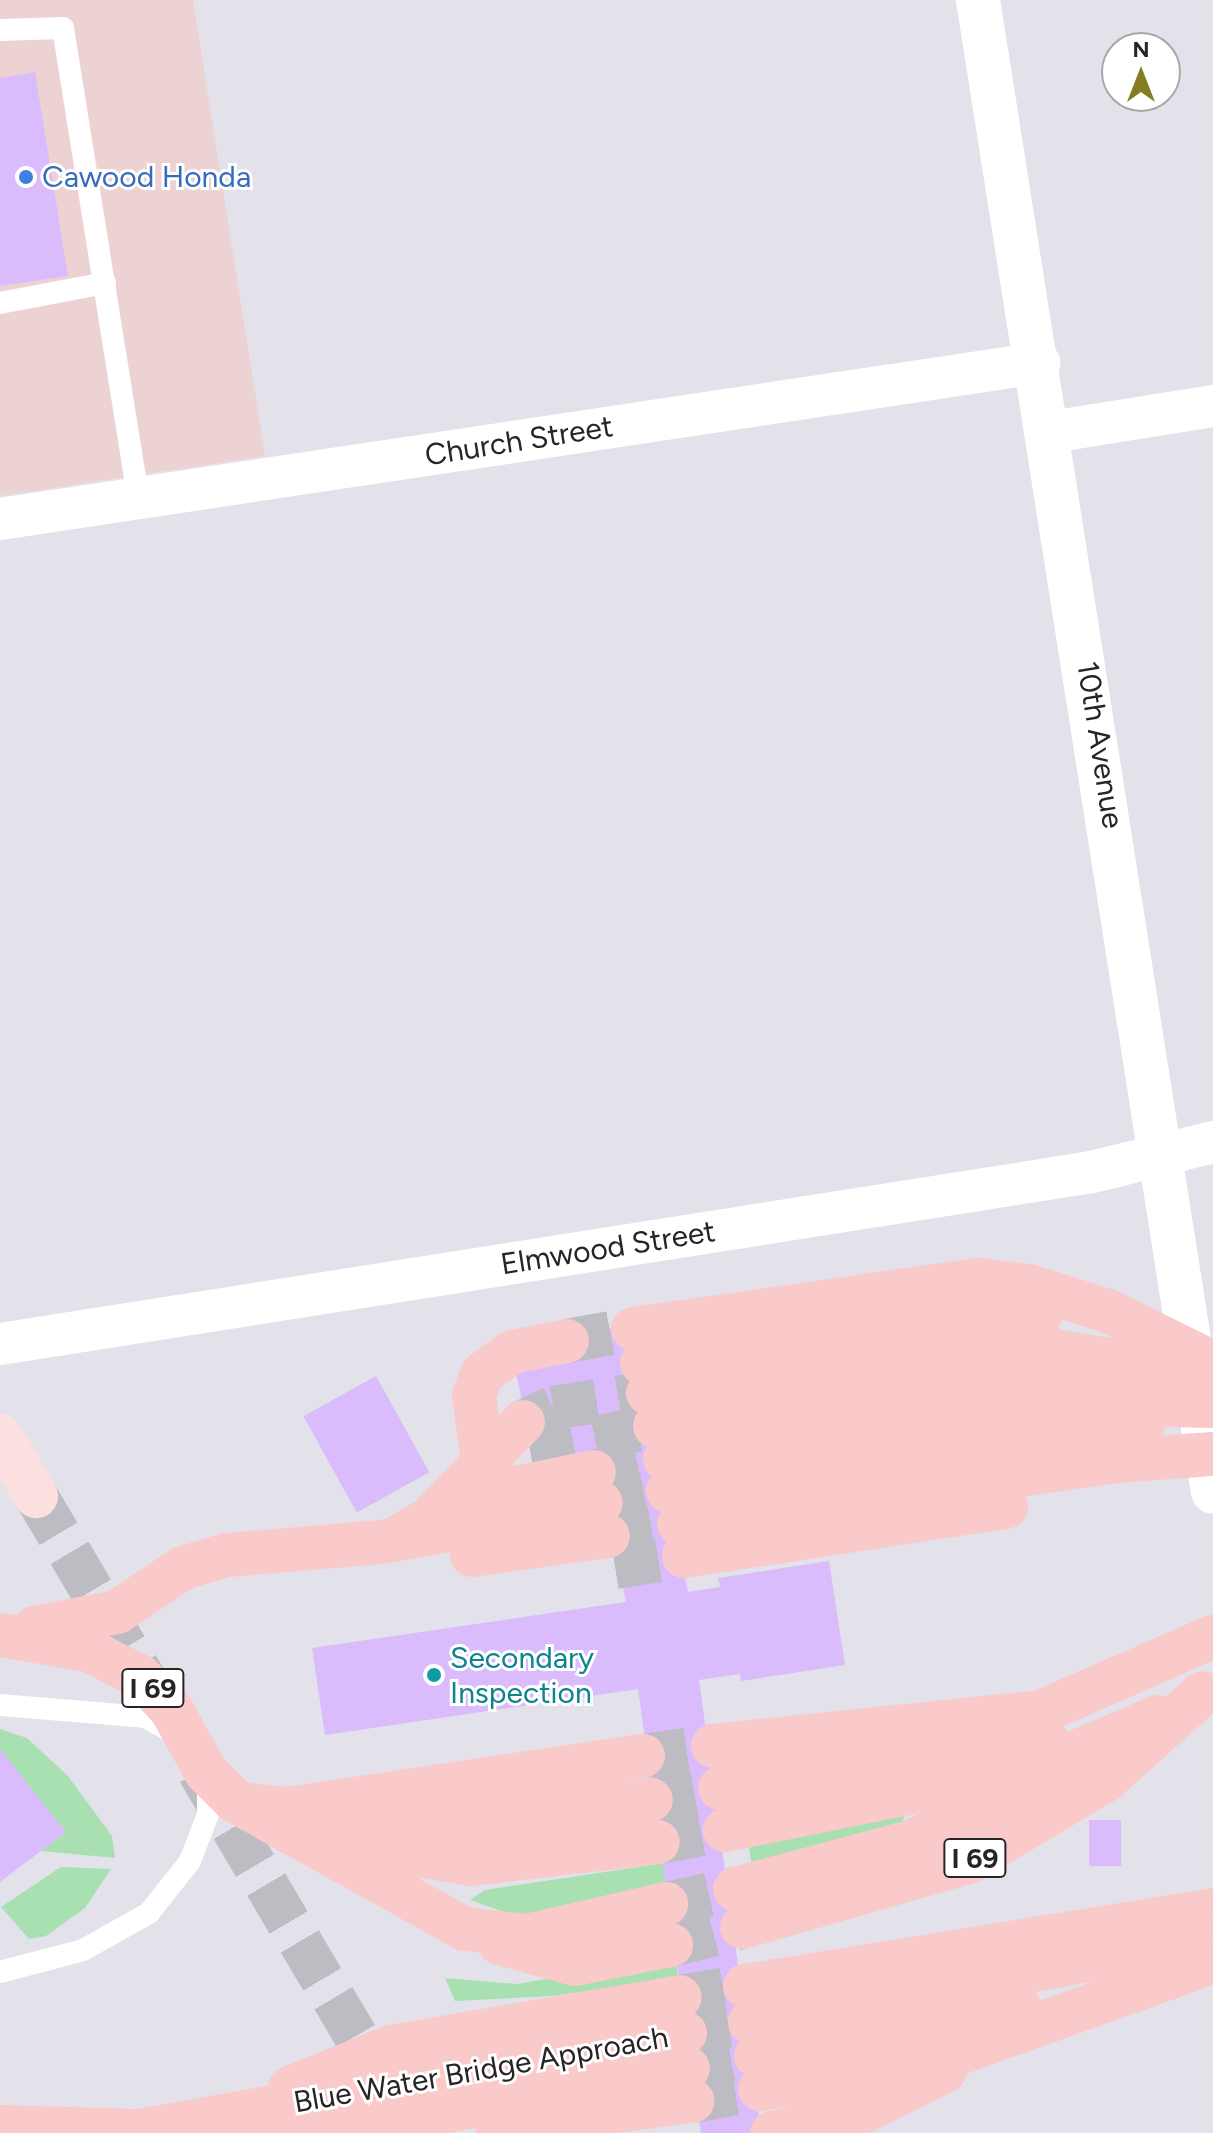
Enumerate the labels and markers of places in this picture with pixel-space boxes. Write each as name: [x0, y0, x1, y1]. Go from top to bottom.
place label: Cawood Honda: [42, 159, 251, 195]
marker: Cawood Honda: [17, 168, 35, 186]
place label: Secondary Inspection: [450, 1640, 594, 1710]
marker: Secondary Inspection: [425, 1666, 443, 1684]

